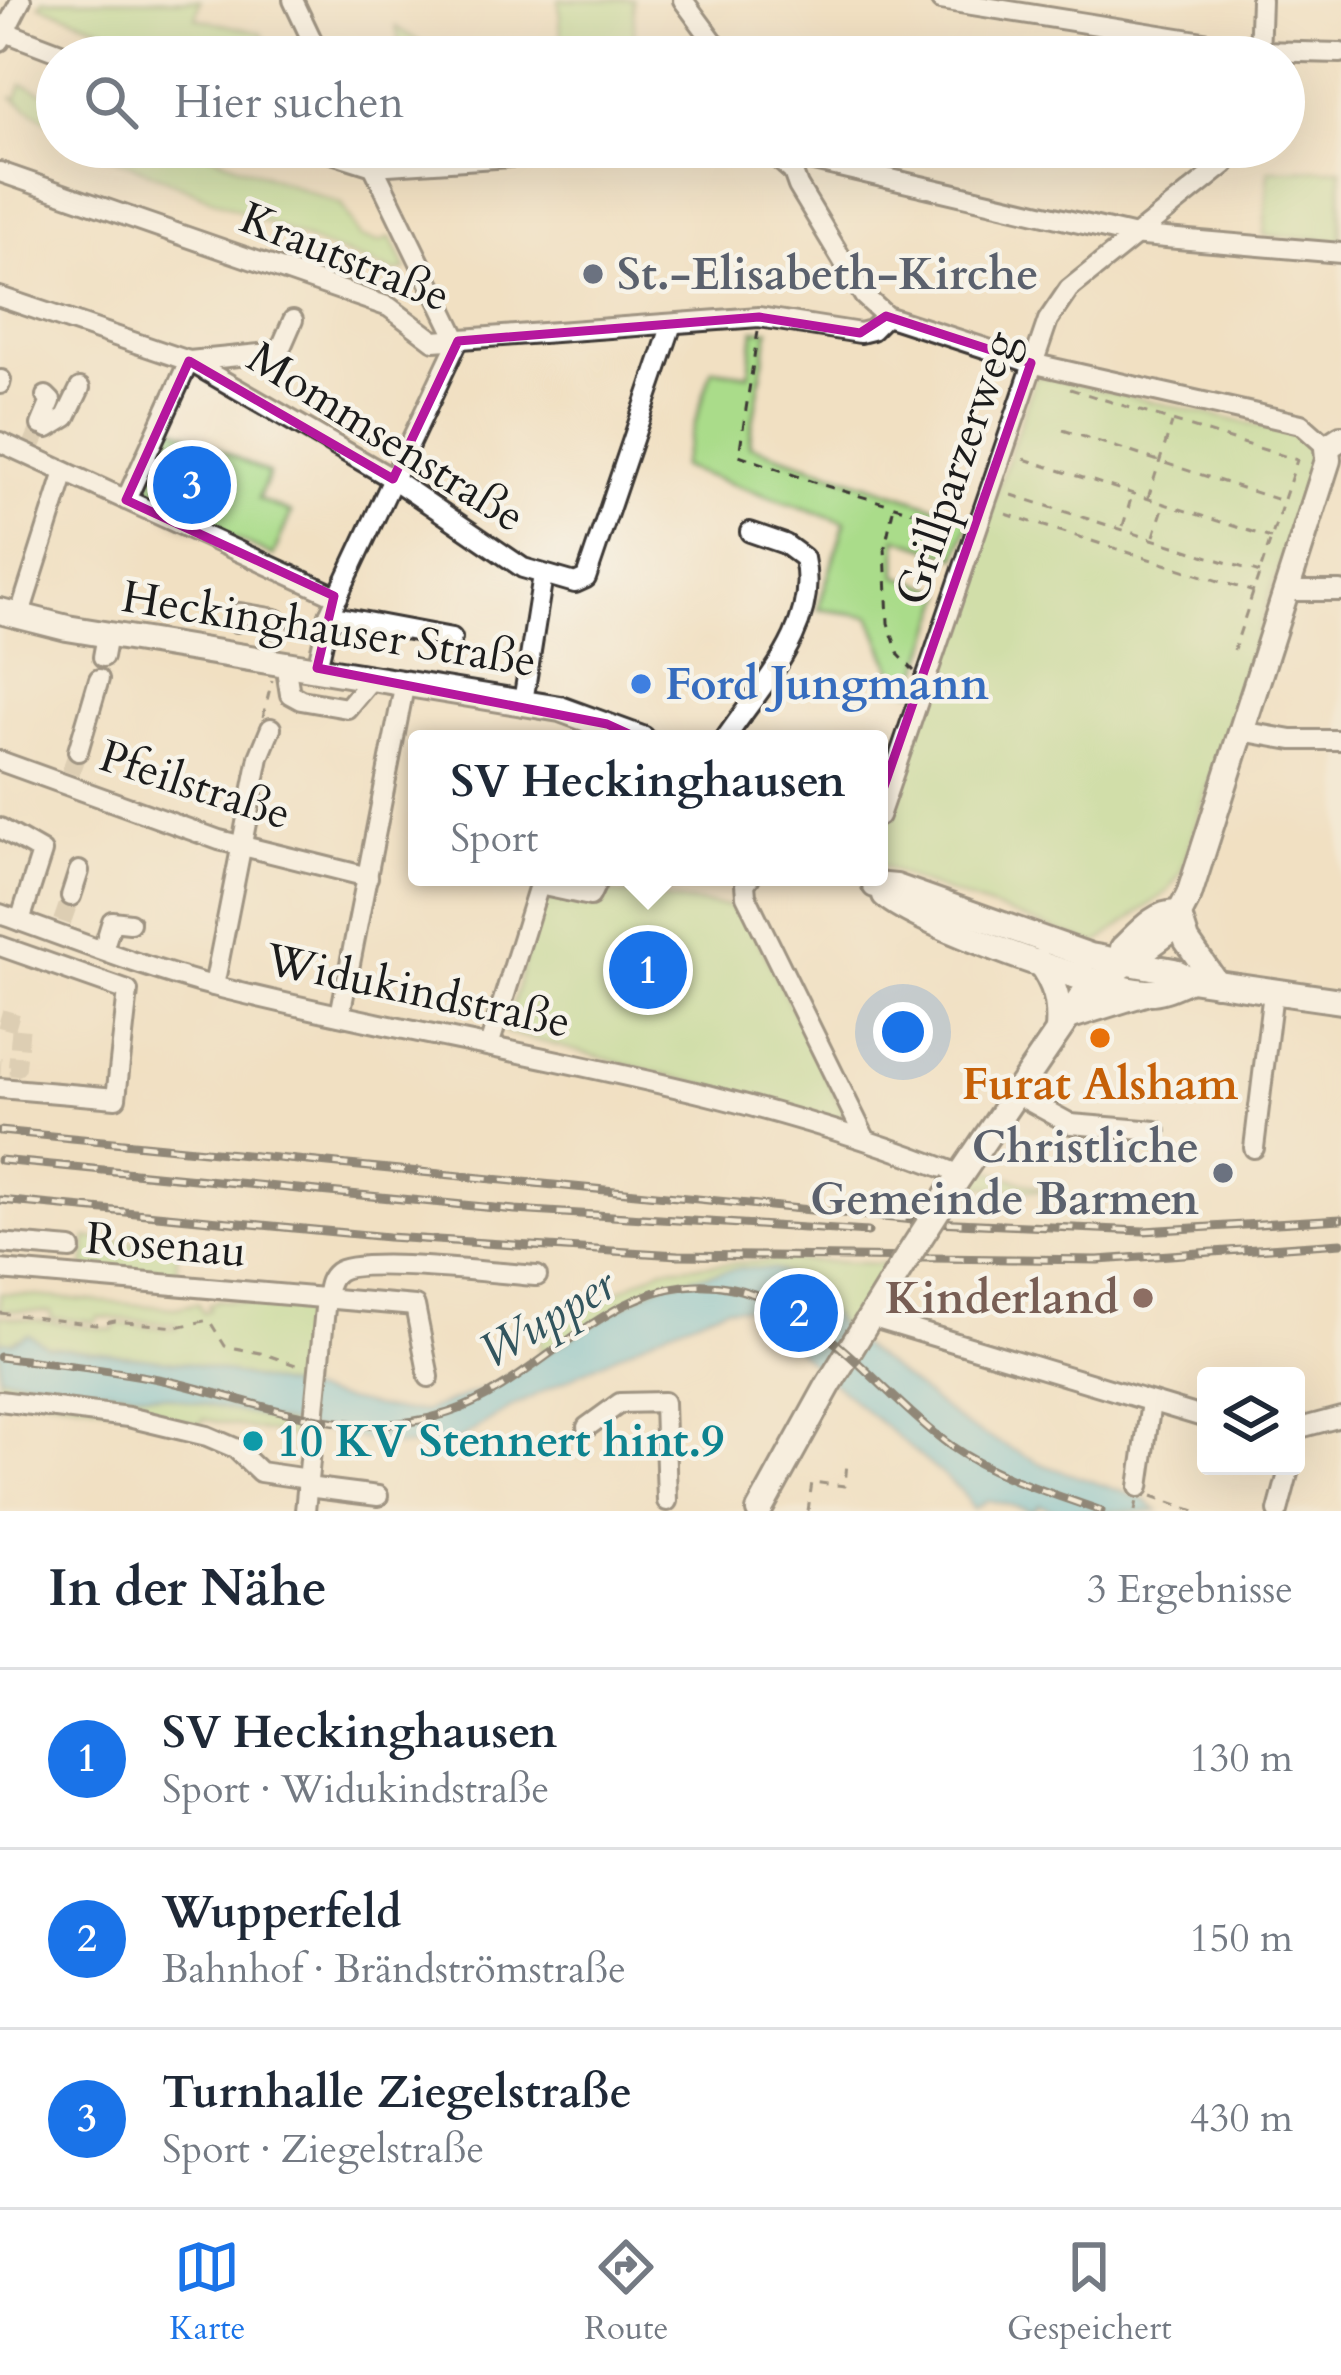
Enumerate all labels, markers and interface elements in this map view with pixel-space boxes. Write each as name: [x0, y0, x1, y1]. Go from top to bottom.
search box: [36, 36, 1305, 168]
icon: search: [78, 69, 144, 135]
text: Hier suchen: [174, 72, 404, 133]
street label: Krautstraße: [231, 187, 459, 327]
place label: St.-Elisabeth-Kirche: [617, 244, 1039, 305]
marker: St.-Elisabeth-Kirche: [580, 261, 606, 287]
street label: Grillparzerweg: [881, 322, 1032, 613]
street label: Mommsenstraße: [236, 327, 536, 547]
pin: 3: [153, 440, 231, 530]
street label: Heckinghauser Straße: [117, 566, 541, 692]
place label: Ford Jungmann: [665, 654, 989, 715]
marker: Ford Jungmann: [628, 671, 654, 697]
street label: Pfeilstraße: [92, 726, 298, 844]
popup: [408, 730, 888, 886]
text: SV Heckinghausen: [450, 751, 846, 812]
text: Sport: [450, 812, 538, 865]
pin: 1: [609, 925, 687, 1015]
street label: Widukindstraße: [259, 929, 576, 1053]
your location: [873, 1002, 933, 1062]
marker: Furat Alsham: [1087, 1025, 1113, 1051]
place label: Furat Alsham: [962, 1054, 1239, 1115]
place label: Christliche Gemeinde Barmen: [810, 1117, 1199, 1230]
marker: Christliche Gemeinde Barmen: [1210, 1160, 1236, 1186]
street label: Rosenau: [83, 1208, 249, 1282]
water label: Wupper: [467, 1251, 628, 1384]
pin: 2: [760, 1268, 838, 1358]
place label: Kinderland: [885, 1268, 1119, 1329]
marker: Kinderland: [1130, 1285, 1156, 1311]
map controls: [1197, 1367, 1305, 1475]
button: layers: [1197, 1367, 1305, 1475]
place label: 10 KV Stennert hint.9: [277, 1411, 724, 1472]
marker: 10 KV Stennert hint.9: [240, 1428, 266, 1454]
text: In der Nähe: [48, 1554, 327, 1624]
text: 3 Ergebnisse: [1087, 1563, 1293, 1616]
text: SV Heckinghausen: [162, 1702, 557, 1763]
text: 1: [77, 1732, 97, 1785]
text: 130 m: [1190, 1732, 1293, 1785]
text: Sport · Widukindstraße: [162, 1763, 549, 1816]
text: Wupperfeld: [162, 1882, 402, 1943]
text: 2: [77, 1912, 97, 1965]
text: 150 m: [1190, 1912, 1293, 1965]
text: Bahnhof · Brändströmstraße: [162, 1943, 626, 1996]
text: Turnhalle Ziegelstraße: [162, 2062, 632, 2123]
text: 3: [77, 2092, 97, 2145]
text: 430 m: [1190, 2092, 1293, 2145]
text: Sport · Ziegelstraße: [162, 2123, 484, 2176]
tab: Karte: [169, 2234, 246, 2351]
tab: Route: [584, 2234, 668, 2351]
tab: Gespeichert: [1007, 2234, 1172, 2351]

